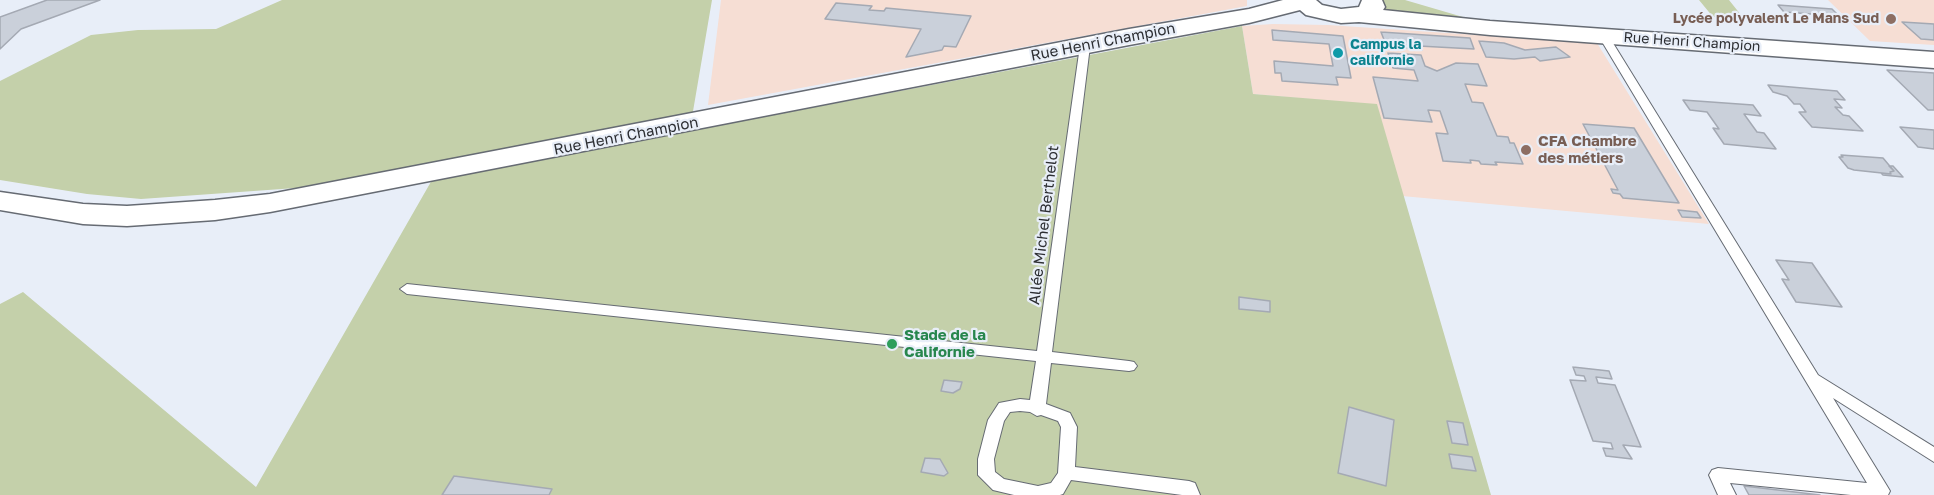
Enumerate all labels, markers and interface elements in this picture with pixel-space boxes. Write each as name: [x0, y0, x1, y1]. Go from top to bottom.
place label: Lycée polyvalent Le Mans Sud: [1673, 11, 1879, 27]
marker: Lycée polyvalent Le Mans Sud: [1884, 12, 1898, 26]
street label: Rue Henri Champion: [1029, 19, 1177, 65]
street label: Rue Henri Champion: [1623, 29, 1761, 55]
place label: Campus la californie: [1350, 37, 1421, 70]
marker: Campus la californie: [1331, 46, 1345, 60]
street label: Rue Henri Champion: [552, 113, 700, 159]
place label: CFA Chambre des métiers: [1538, 132, 1636, 167]
marker: CFA Chambre des métiers: [1519, 143, 1533, 157]
street label: Allée Michel Berthelot: [1025, 144, 1063, 306]
place label: Stade de la Californie: [904, 326, 986, 361]
marker: Stade de la Californie: [885, 337, 899, 351]

